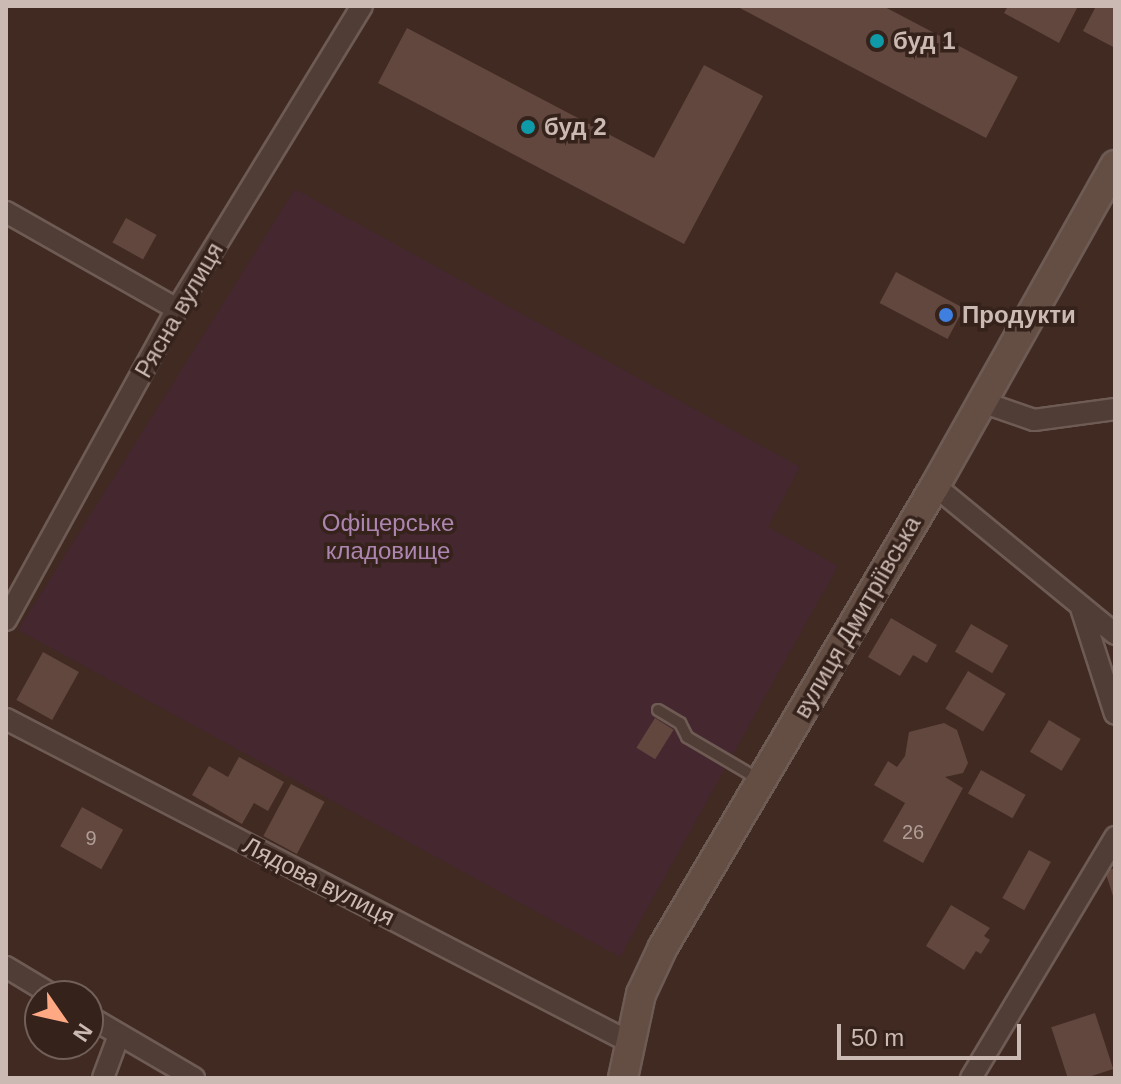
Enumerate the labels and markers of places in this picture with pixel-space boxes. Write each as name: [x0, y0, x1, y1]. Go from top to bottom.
place label: буд 1: [893, 27, 956, 55]
marker: буд 1: [868, 32, 886, 50]
place label: буд 2: [544, 113, 607, 141]
marker: буд 2: [519, 118, 537, 136]
place label: Продукти: [962, 301, 1076, 329]
marker: Продукти: [937, 306, 955, 324]

